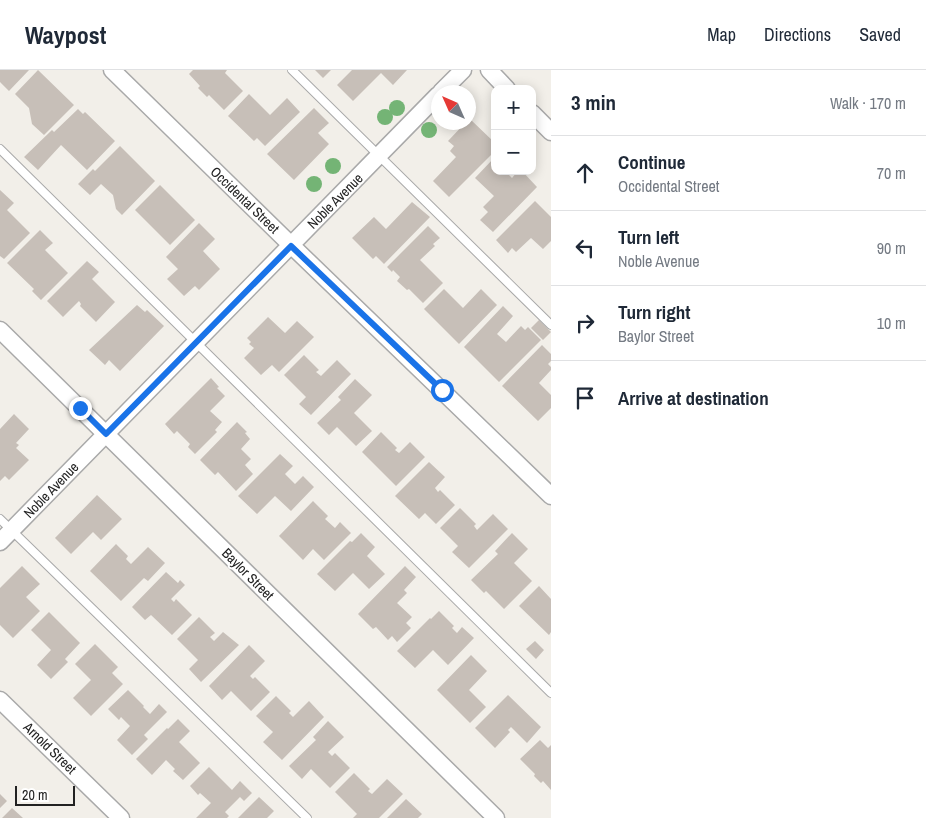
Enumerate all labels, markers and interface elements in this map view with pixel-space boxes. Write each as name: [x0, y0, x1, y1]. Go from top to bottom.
text: Waypost: [25, 19, 106, 51]
text: Map: [707, 22, 736, 47]
text: Directions: [764, 22, 831, 47]
text: Saved: [859, 22, 901, 47]
north arrow: [431, 85, 476, 130]
map controls: [491, 85, 536, 175]
button: +: [491, 85, 536, 130]
text: 3 min: [571, 88, 616, 117]
text: Walk · 170 m: [830, 92, 906, 114]
button: −: [491, 130, 536, 175]
text: Continue: [618, 149, 686, 175]
icon: ahead: [571, 159, 599, 187]
text: 70 m: [877, 162, 906, 184]
street label: Occidental Street: [207, 163, 283, 237]
street label: Noble Avenue: [303, 169, 367, 233]
text: Occidental Street: [618, 175, 719, 197]
text: Turn left: [618, 224, 679, 250]
icon: left: [571, 234, 599, 262]
text: 90 m: [877, 237, 906, 259]
text: Noble Avenue: [618, 250, 699, 272]
text: Turn right: [618, 299, 690, 325]
icon: right: [571, 309, 599, 337]
text: 10 m: [877, 312, 906, 334]
text: Baylor Street: [618, 325, 694, 347]
route start: [431, 379, 454, 402]
icon: arrive: [571, 384, 599, 412]
text: Arrive at destination: [618, 385, 769, 411]
route end: [69, 397, 92, 420]
street label: Noble Avenue: [20, 458, 82, 522]
street label: Baylor Street: [218, 544, 278, 604]
street label: Arnold Street: [19, 718, 80, 778]
scale bar: [15, 783, 75, 806]
text: 20 m: [22, 786, 48, 804]

